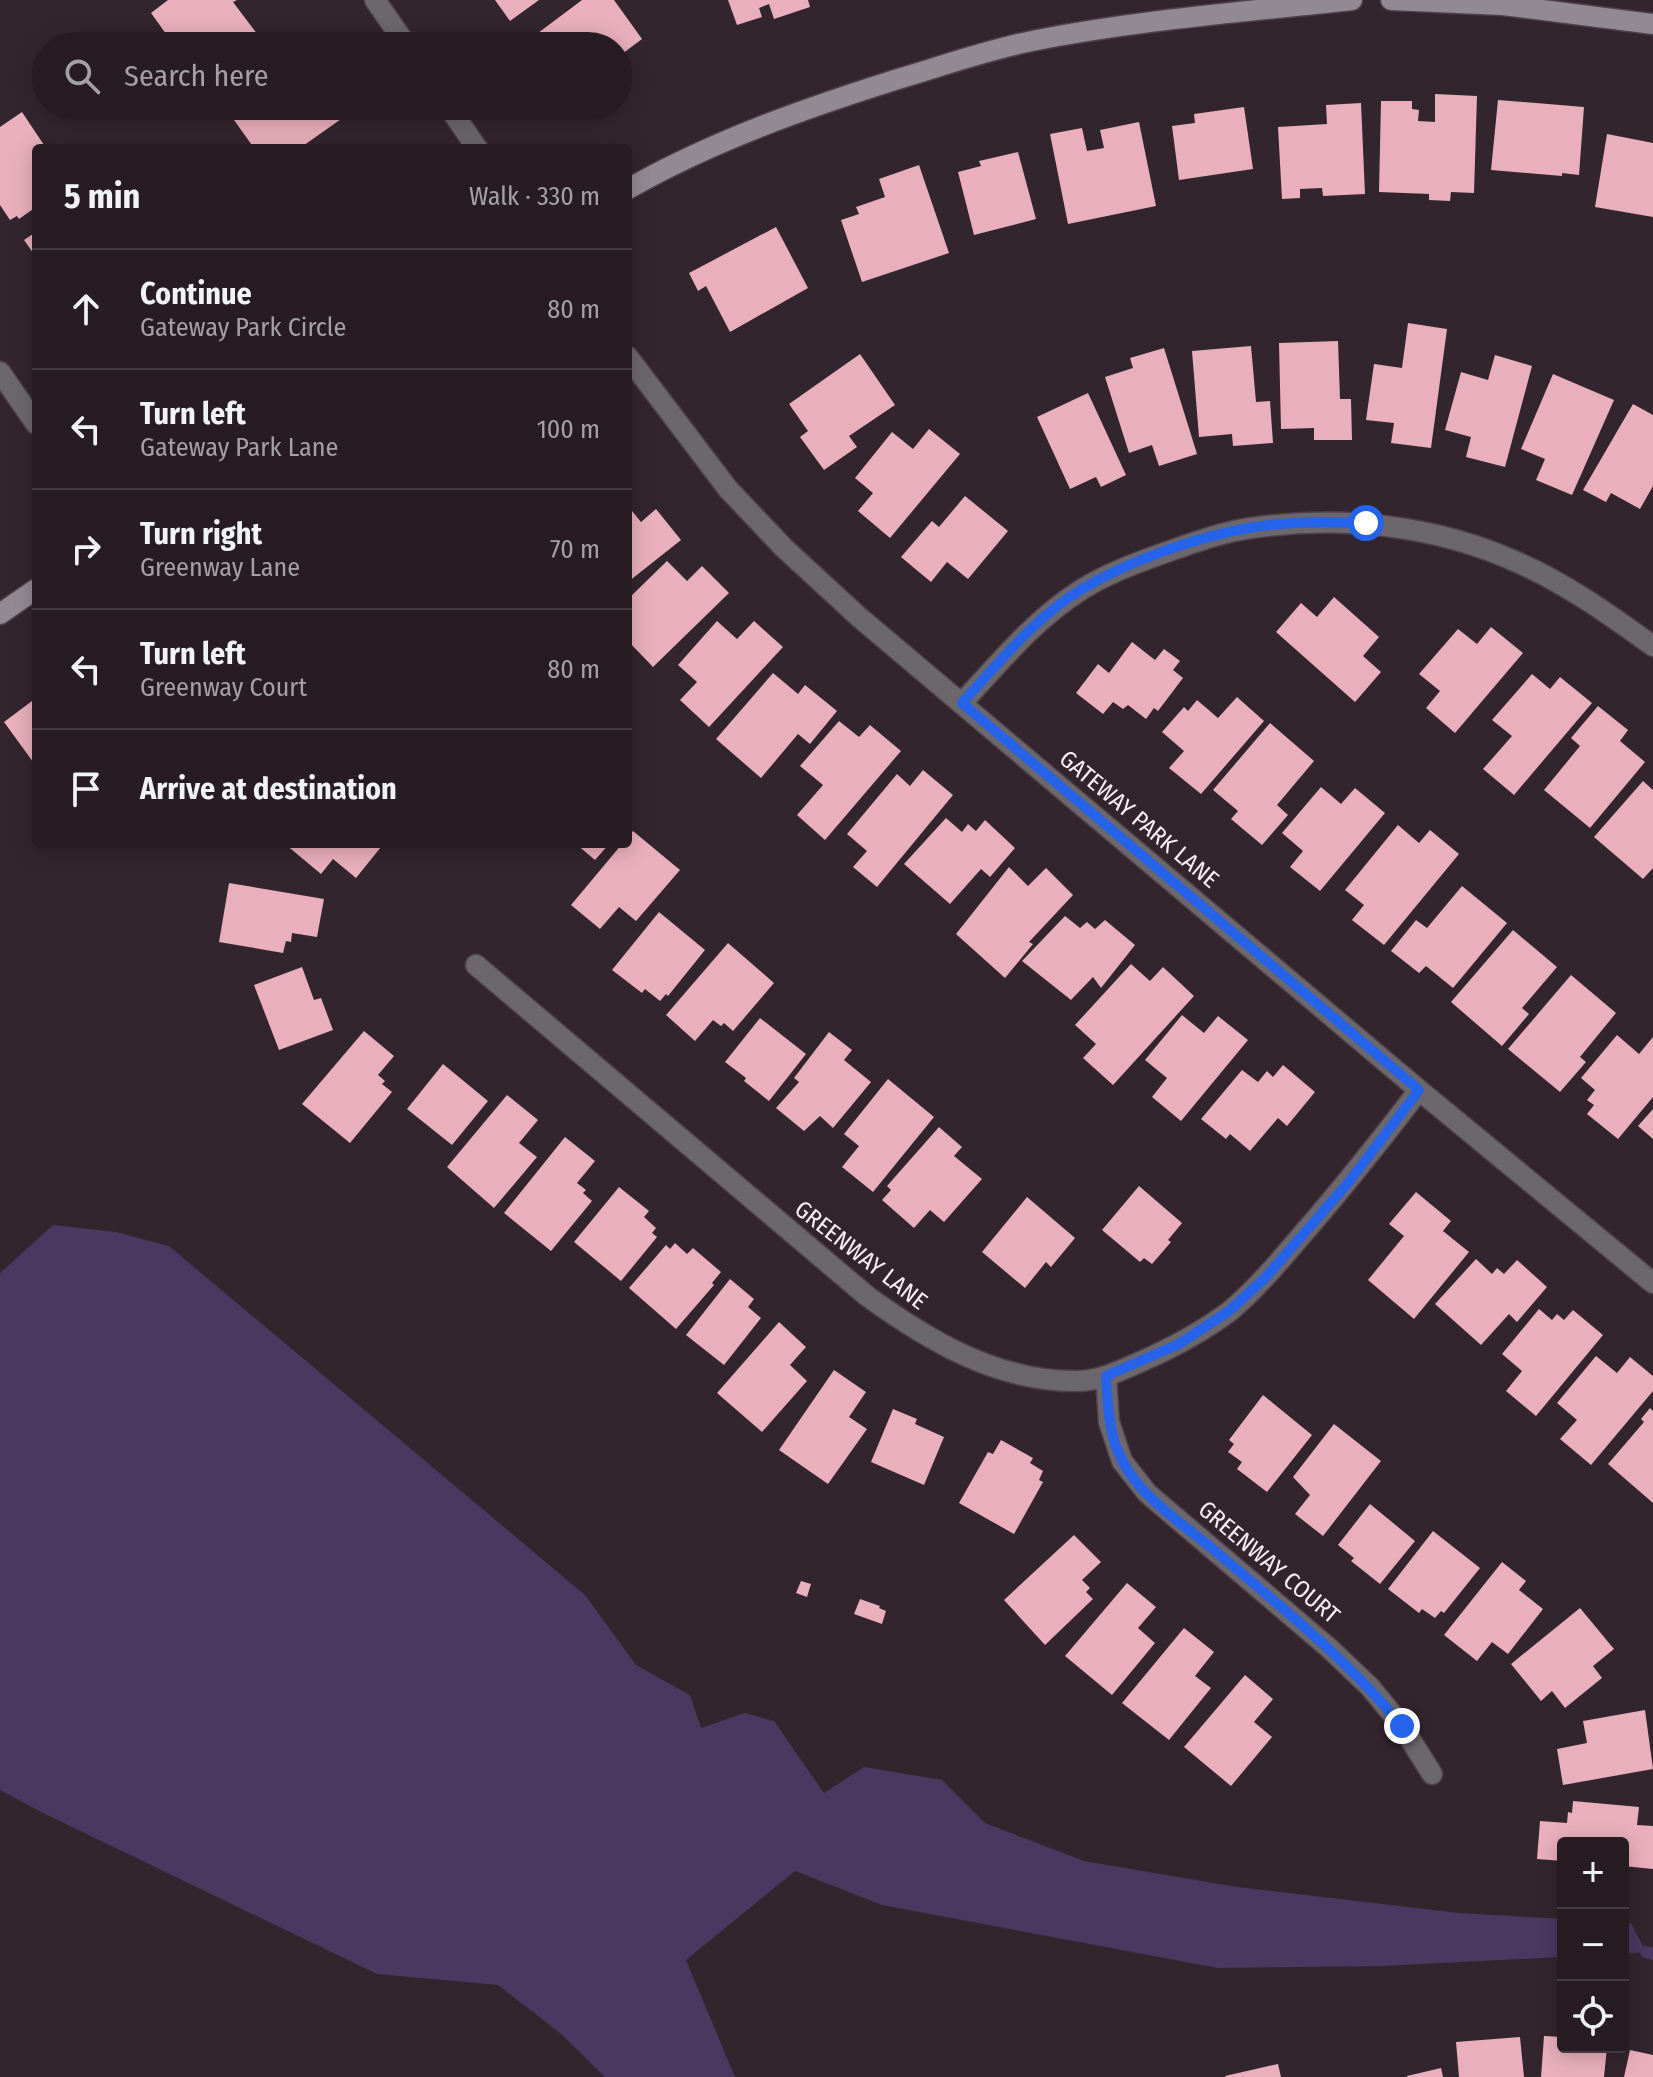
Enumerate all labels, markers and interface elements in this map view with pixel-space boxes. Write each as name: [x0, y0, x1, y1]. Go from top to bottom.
search box: [32, 32, 632, 120]
icon: search: [60, 54, 104, 98]
text: Search here: [124, 58, 269, 94]
text: 5 min: [64, 176, 140, 217]
text: Walk · 330 m: [469, 181, 600, 212]
text: Continue: [140, 276, 252, 312]
icon: ahead: [64, 287, 108, 331]
text: 80 m: [547, 294, 600, 325]
text: Gateway Park Circle: [140, 312, 346, 343]
text: Turn left: [140, 396, 246, 432]
icon: left: [64, 407, 108, 451]
text: 100 m: [537, 414, 600, 445]
text: Gateway Park Lane: [140, 432, 338, 463]
route start: [1348, 505, 1384, 541]
text: Turn right: [140, 516, 262, 552]
icon: right: [64, 527, 108, 571]
text: 70 m: [550, 534, 600, 565]
text: Greenway Lane: [140, 552, 300, 583]
text: Turn left: [140, 636, 246, 672]
icon: left: [64, 647, 108, 691]
text: 80 m: [547, 654, 600, 685]
text: Greenway Court: [140, 672, 307, 703]
street label: GATEWAY PARK LANE: [1054, 744, 1224, 894]
icon: arrive: [64, 767, 108, 811]
text: Arrive at destination: [140, 771, 397, 807]
street label: GREENWAY LANE: [789, 1195, 933, 1315]
street label: GREENWAY COURT: [1193, 1495, 1345, 1629]
route end: [1384, 1708, 1420, 1744]
map controls: [1557, 1837, 1629, 2053]
button: +: [1557, 1837, 1629, 1909]
button: −: [1557, 1909, 1629, 1981]
button: locate: [1557, 1981, 1629, 2053]

